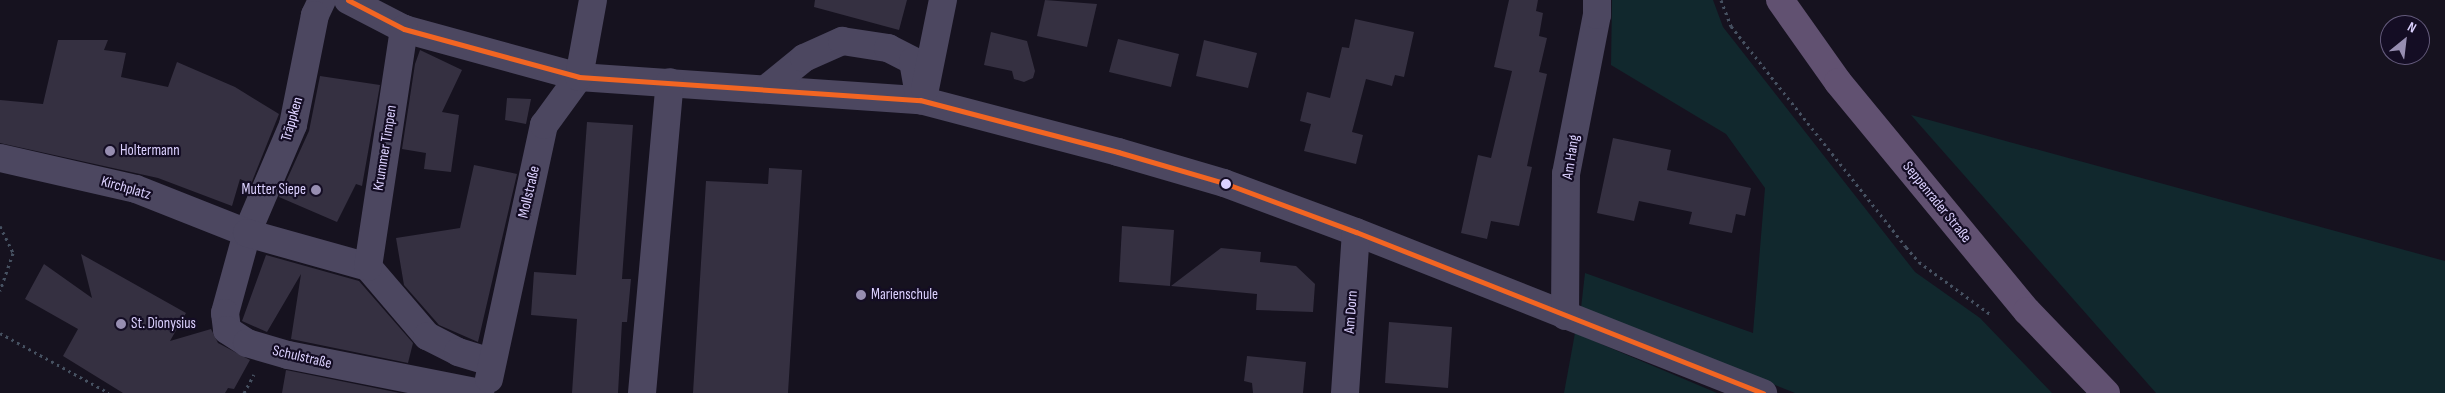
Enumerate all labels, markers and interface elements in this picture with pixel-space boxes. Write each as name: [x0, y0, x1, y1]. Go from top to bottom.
north arrow: [2380, 15, 2430, 65]
text: N: [2405, 18, 2419, 37]
street label: Träppken: [277, 95, 307, 143]
street label: Krummer Timpen: [369, 104, 401, 192]
street label: Am Hang: [1559, 134, 1583, 180]
place label: Holtermann: [120, 142, 180, 160]
marker: Holtermann: [104, 145, 116, 157]
street label: Seppenrader Straße: [1899, 158, 1975, 246]
street label: Mollstraße: [514, 164, 544, 220]
street label: Kirchplatz: [99, 172, 153, 204]
unlabelled marker: [1221, 179, 1231, 189]
place label: Mutter Siepe: [242, 181, 306, 199]
marker: Mutter Siepe: [310, 184, 322, 196]
place label: Marienschule: [871, 286, 938, 304]
marker: Marienschule: [855, 289, 867, 301]
street label: Am Dorn: [1341, 290, 1361, 334]
place label: St. Dionysius: [131, 315, 196, 333]
marker: St. Dionysius: [115, 318, 127, 330]
street label: Schulstraße: [271, 341, 333, 373]

